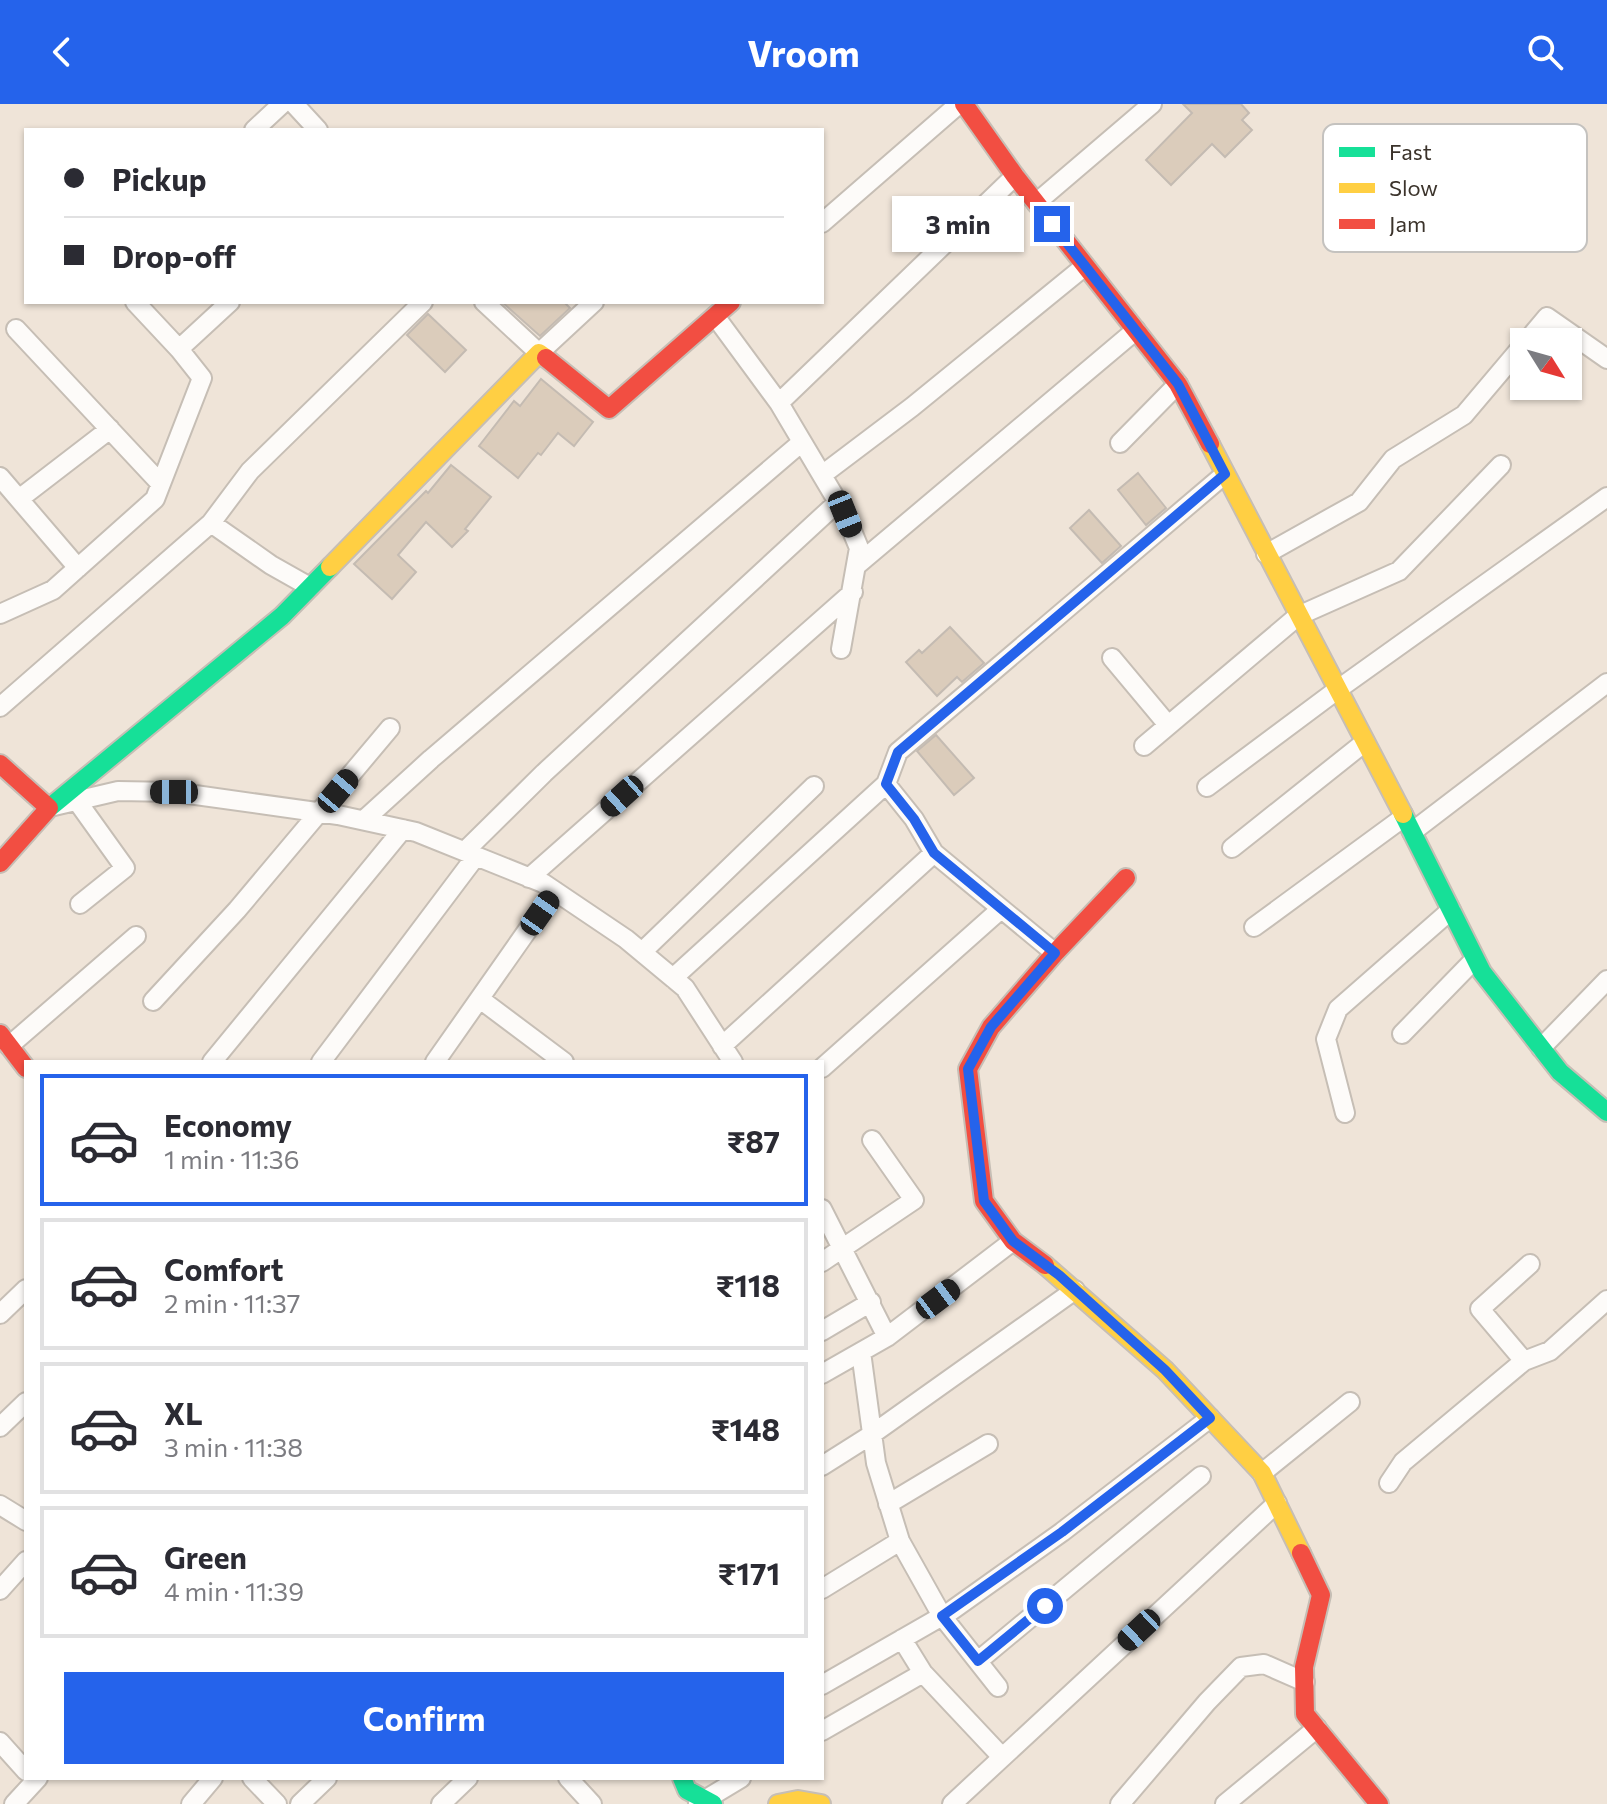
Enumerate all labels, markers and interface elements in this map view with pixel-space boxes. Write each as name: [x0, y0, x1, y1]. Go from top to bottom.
icon: back: [40, 30, 84, 74]
text: Vroom: [747, 30, 860, 74]
icon: search: [1523, 30, 1567, 74]
legend: [1323, 124, 1587, 252]
text: Fast: [1389, 138, 1432, 165]
text: Pickup: [112, 160, 206, 197]
text: Slow: [1389, 174, 1438, 201]
callout: 3 min: [892, 196, 1024, 252]
route end: [1034, 206, 1070, 242]
text: 3 min: [925, 208, 991, 239]
text: Jam: [1389, 210, 1426, 237]
text: Drop-off: [112, 237, 236, 274]
north arrow: [1510, 328, 1582, 400]
map controls: [1510, 328, 1582, 400]
car: [825, 487, 865, 541]
car: [313, 765, 363, 817]
car: [596, 771, 648, 821]
car: [150, 780, 198, 804]
car: [516, 886, 564, 940]
icon: car: [68, 1104, 140, 1176]
text: Economy: [164, 1106, 292, 1143]
text: ₹87: [727, 1122, 780, 1159]
text: 1 min · 11:36: [164, 1143, 299, 1174]
icon: car: [68, 1248, 140, 1320]
text: Comfort: [164, 1250, 283, 1287]
text: ₹118: [716, 1266, 780, 1303]
car: [912, 1275, 964, 1323]
text: 2 min · 11:37: [164, 1287, 301, 1318]
icon: car: [68, 1392, 140, 1464]
text: XL: [164, 1394, 203, 1431]
text: ₹148: [711, 1410, 780, 1447]
text: 3 min · 11:38: [164, 1431, 303, 1462]
icon: car: [68, 1536, 140, 1608]
text: Green: [164, 1538, 247, 1575]
text: ₹171: [718, 1554, 780, 1591]
text: 4 min · 11:39: [164, 1575, 304, 1606]
route start: [1027, 1588, 1063, 1624]
car: [1113, 1605, 1165, 1655]
button: Confirm: [64, 1672, 784, 1764]

